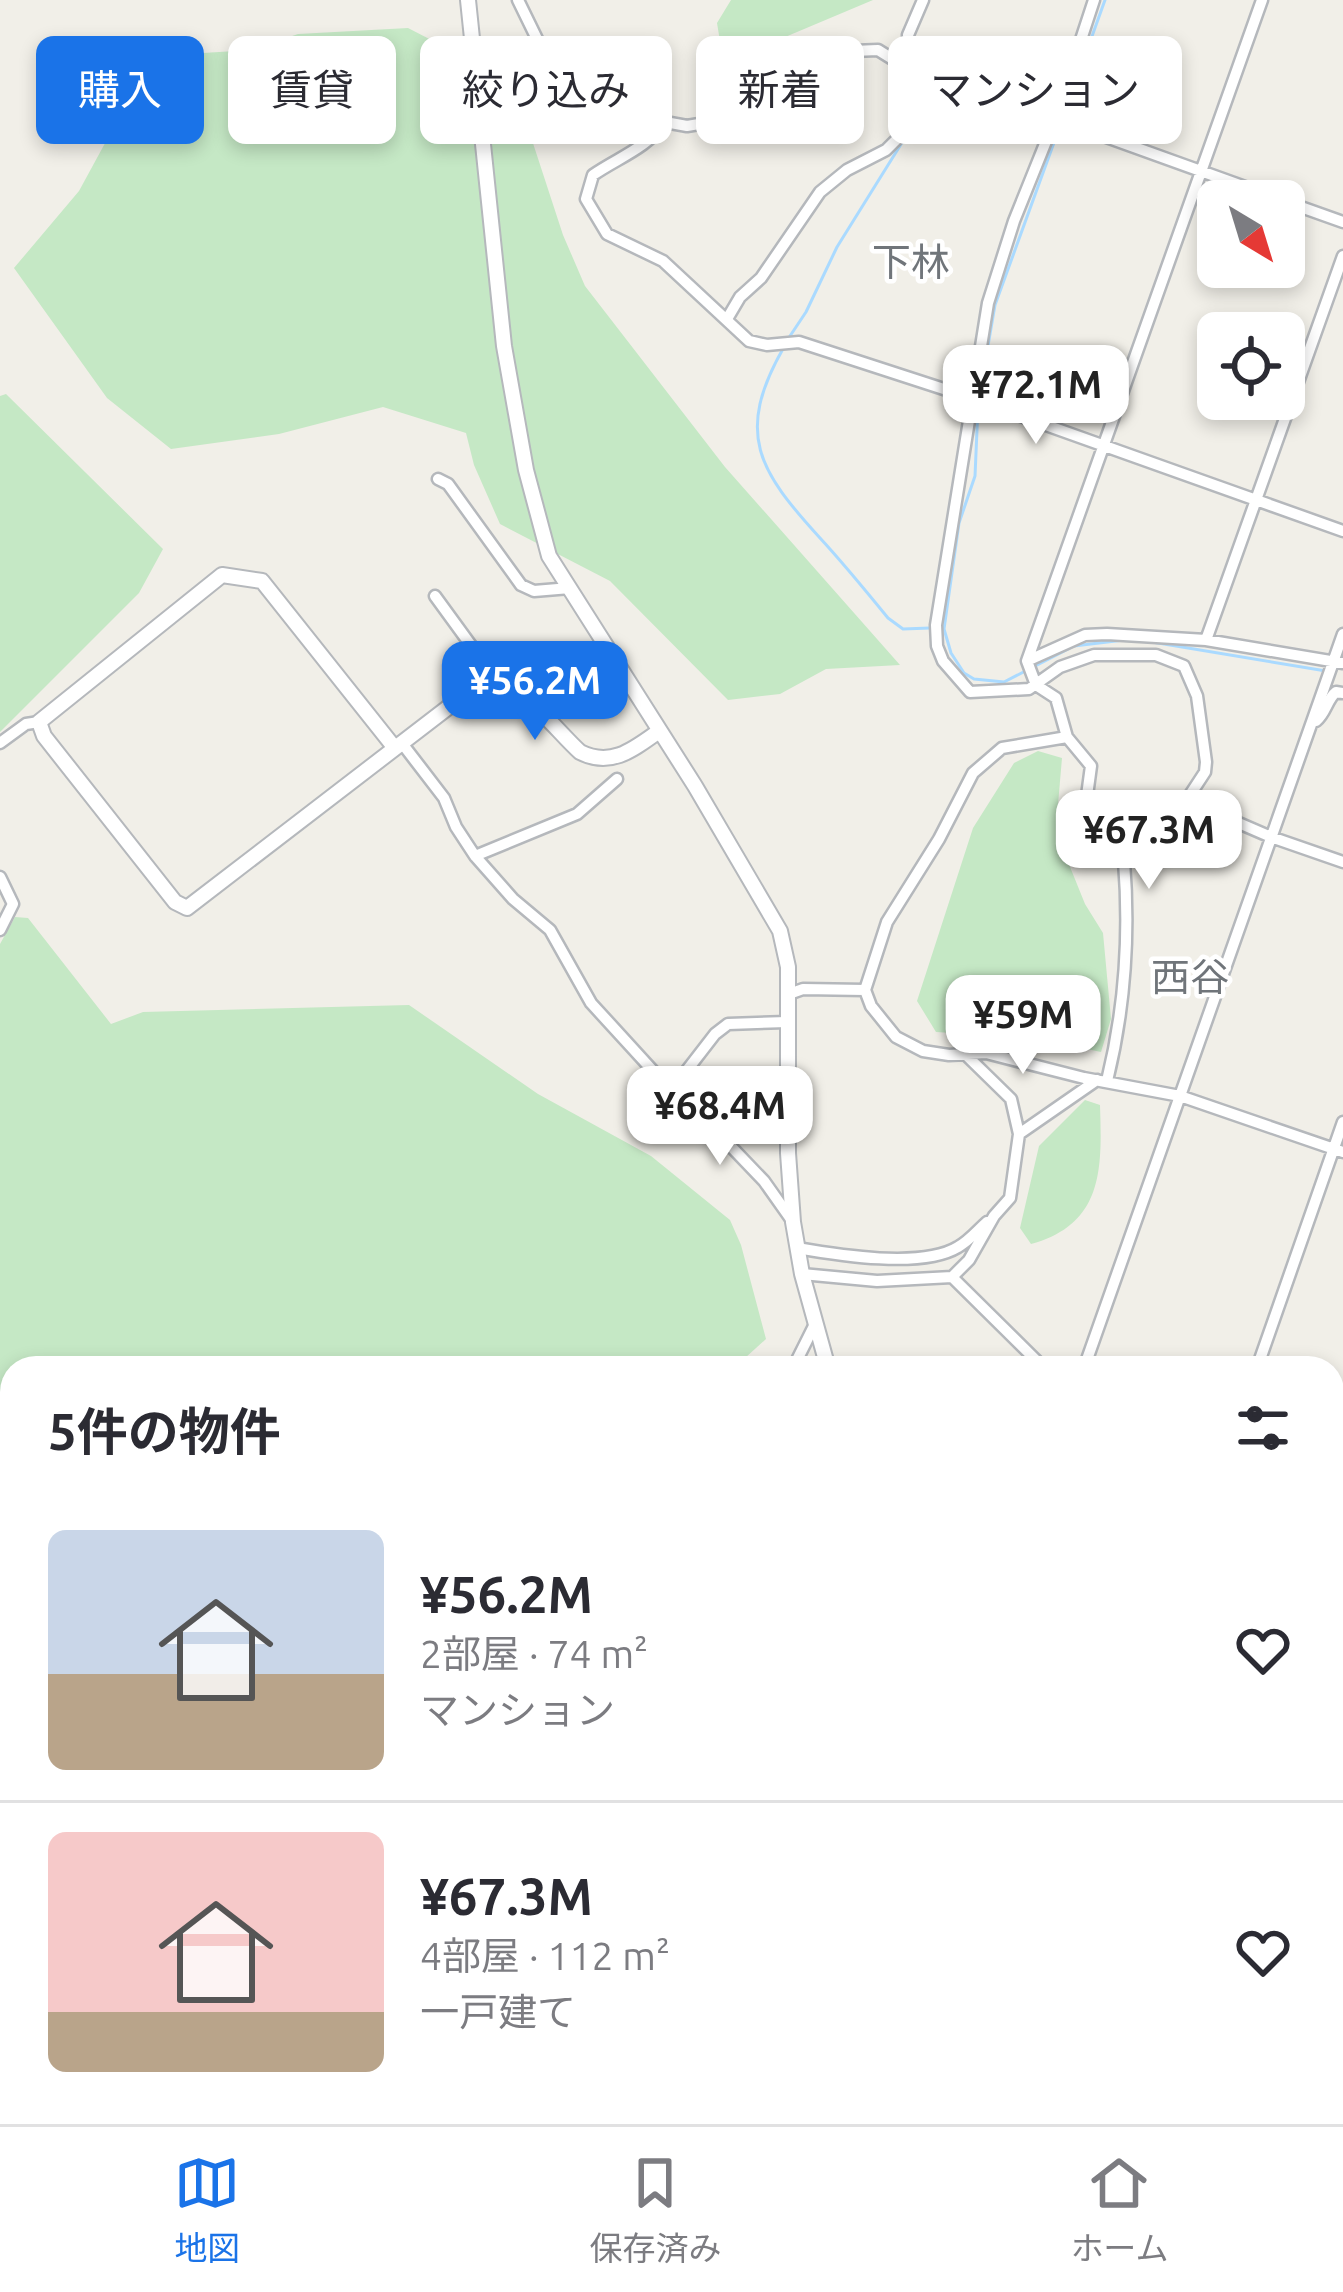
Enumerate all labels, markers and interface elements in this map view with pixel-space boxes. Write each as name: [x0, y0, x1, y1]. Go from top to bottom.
chip: 購入: [36, 36, 204, 144]
chip: 賃貸: [228, 36, 396, 144]
chip: 絞り込み: [420, 36, 672, 144]
chip: 新着: [696, 36, 864, 144]
chip: マンション: [888, 36, 1182, 144]
north arrow: [1197, 180, 1305, 288]
map controls: [1197, 180, 1305, 420]
district label: 下林: [872, 240, 950, 283]
button: locate: [1197, 312, 1305, 420]
pin: ¥72.1M: [938, 345, 1134, 447]
text: ¥72.1M: [970, 362, 1102, 405]
pin: ¥56.2M: [437, 641, 633, 743]
text: ¥56.2M: [469, 658, 601, 701]
pin: ¥67.3M: [1051, 790, 1247, 892]
text: ¥67.3M: [1083, 807, 1215, 850]
district label: 西谷: [1151, 955, 1229, 998]
pin: ¥59M: [952, 975, 1094, 1077]
text: ¥59M: [973, 992, 1073, 1035]
pin: ¥68.4M: [622, 1066, 818, 1168]
text: ¥68.4M: [654, 1083, 786, 1126]
icon: filters: [1230, 1395, 1296, 1461]
text: 5件の物件: [48, 1402, 281, 1460]
text: ¥56.2M: [420, 1565, 593, 1623]
icon: home: [144, 1578, 288, 1722]
icon: heart: [1230, 1617, 1296, 1683]
text: 2部屋 · 74 m²: [420, 1632, 648, 1675]
text: マンション: [420, 1688, 615, 1731]
text: ¥67.3M: [420, 1867, 593, 1925]
icon: home: [144, 1880, 288, 2024]
icon: heart: [1230, 1919, 1296, 1985]
text: 4部屋 · 112 m²: [420, 1934, 670, 1977]
text: 一戸建て: [420, 1990, 576, 2033]
tab: 地図: [174, 2150, 240, 2270]
tab: 保存済み: [589, 2150, 721, 2270]
tab: ホーム: [1070, 2150, 1168, 2270]

